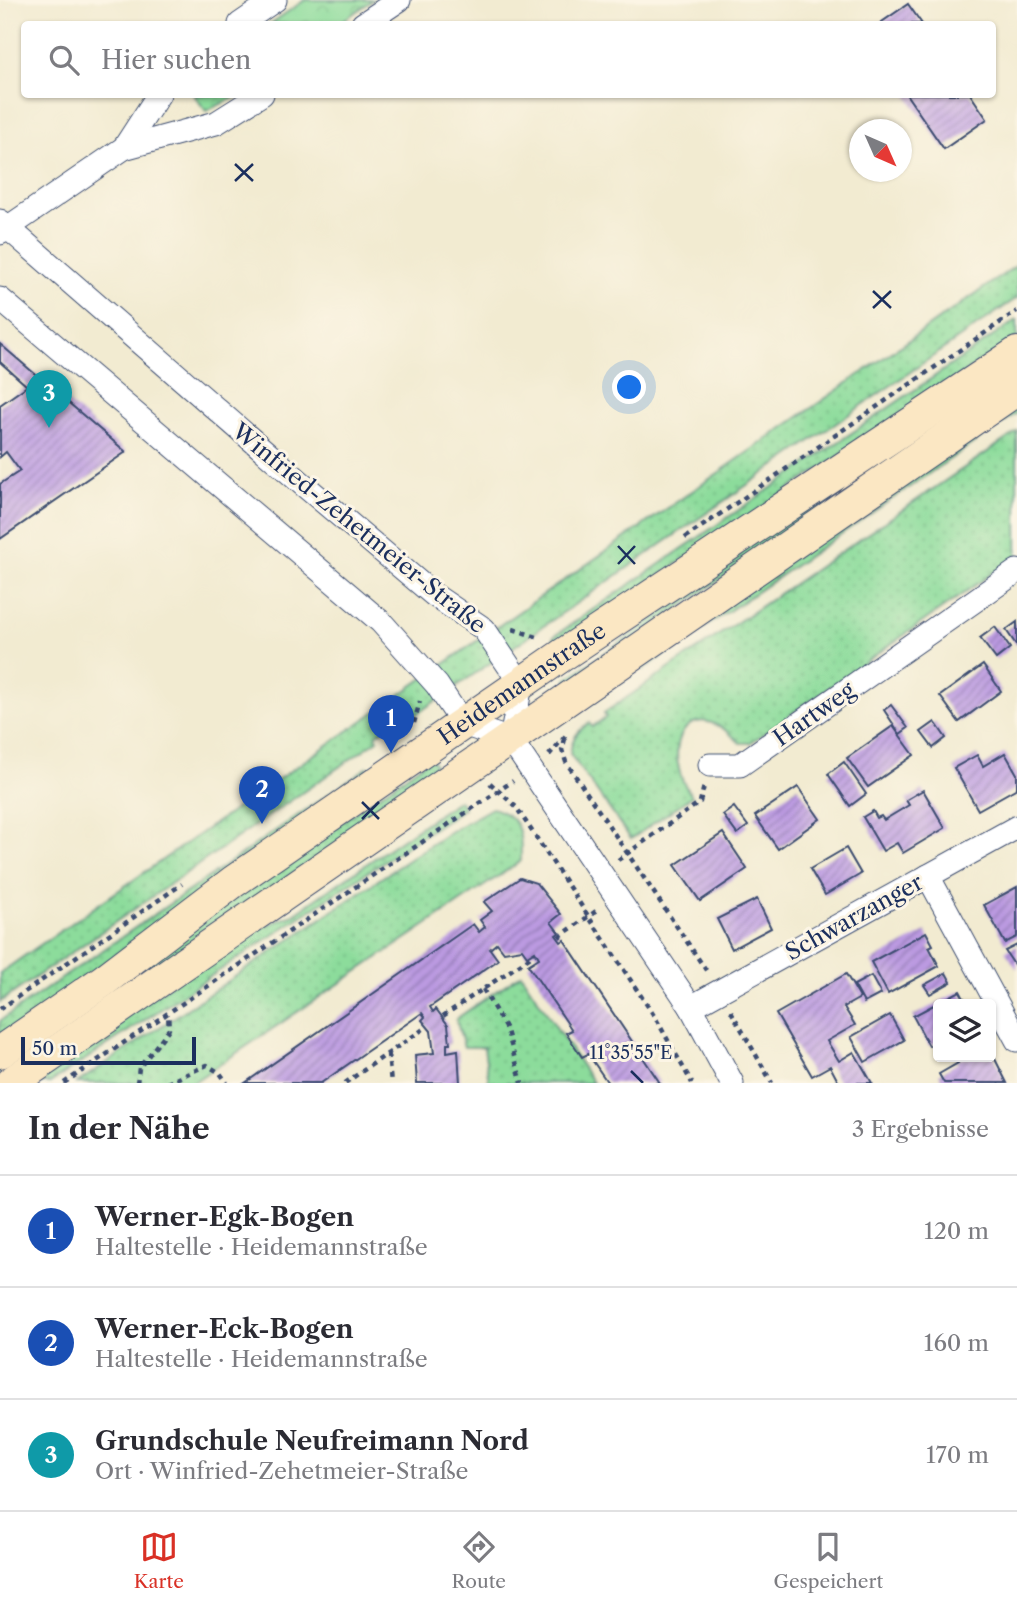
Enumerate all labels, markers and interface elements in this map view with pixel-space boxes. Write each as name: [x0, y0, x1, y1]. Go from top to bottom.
search box: [21, 21, 996, 98]
icon: search: [45, 41, 83, 79]
text: Hier suchen: [101, 44, 251, 76]
north arrow: [849, 119, 912, 182]
pin: 3: [26, 370, 72, 428]
your location: [612, 370, 646, 404]
street label: Winfried-Zehetmeier-Straße: [226, 416, 492, 639]
street label: Heidemannstraße: [433, 616, 611, 751]
street label: Hartweg: [768, 675, 861, 752]
pin: 1: [368, 695, 414, 753]
pin: 2: [239, 766, 285, 824]
street label: Schwarzanger: [780, 868, 928, 966]
map controls: [933, 999, 996, 1062]
button: layers: [933, 999, 996, 1062]
scale bar: [21, 1034, 196, 1066]
text: 50 m: [32, 1037, 77, 1060]
text: 11°35'55"E: [589, 1042, 673, 1064]
text: In der Nähe: [28, 1110, 210, 1147]
text: 3 Ergebnisse: [852, 1115, 989, 1143]
text: Werner-Egk-Bogen: [95, 1201, 354, 1233]
text: 1: [46, 1217, 56, 1245]
text: 120 m: [924, 1217, 989, 1245]
text: Haltestelle · Heidemannstraße: [95, 1233, 428, 1261]
text: Werner-Eck-Bogen: [95, 1313, 354, 1345]
text: 2: [44, 1329, 58, 1357]
text: 160 m: [924, 1329, 989, 1357]
text: Haltestelle · Heidemannstraße: [95, 1345, 428, 1373]
text: Grundschule Neufreimann Nord: [95, 1425, 529, 1457]
text: 3: [45, 1441, 58, 1469]
text: 170 m: [926, 1441, 989, 1469]
text: Ort · Winfried-Zehetmeier-Straße: [95, 1457, 468, 1485]
tab: Karte: [134, 1528, 184, 1593]
tab: Route: [452, 1528, 506, 1593]
tab: Gespeichert: [774, 1528, 883, 1593]

